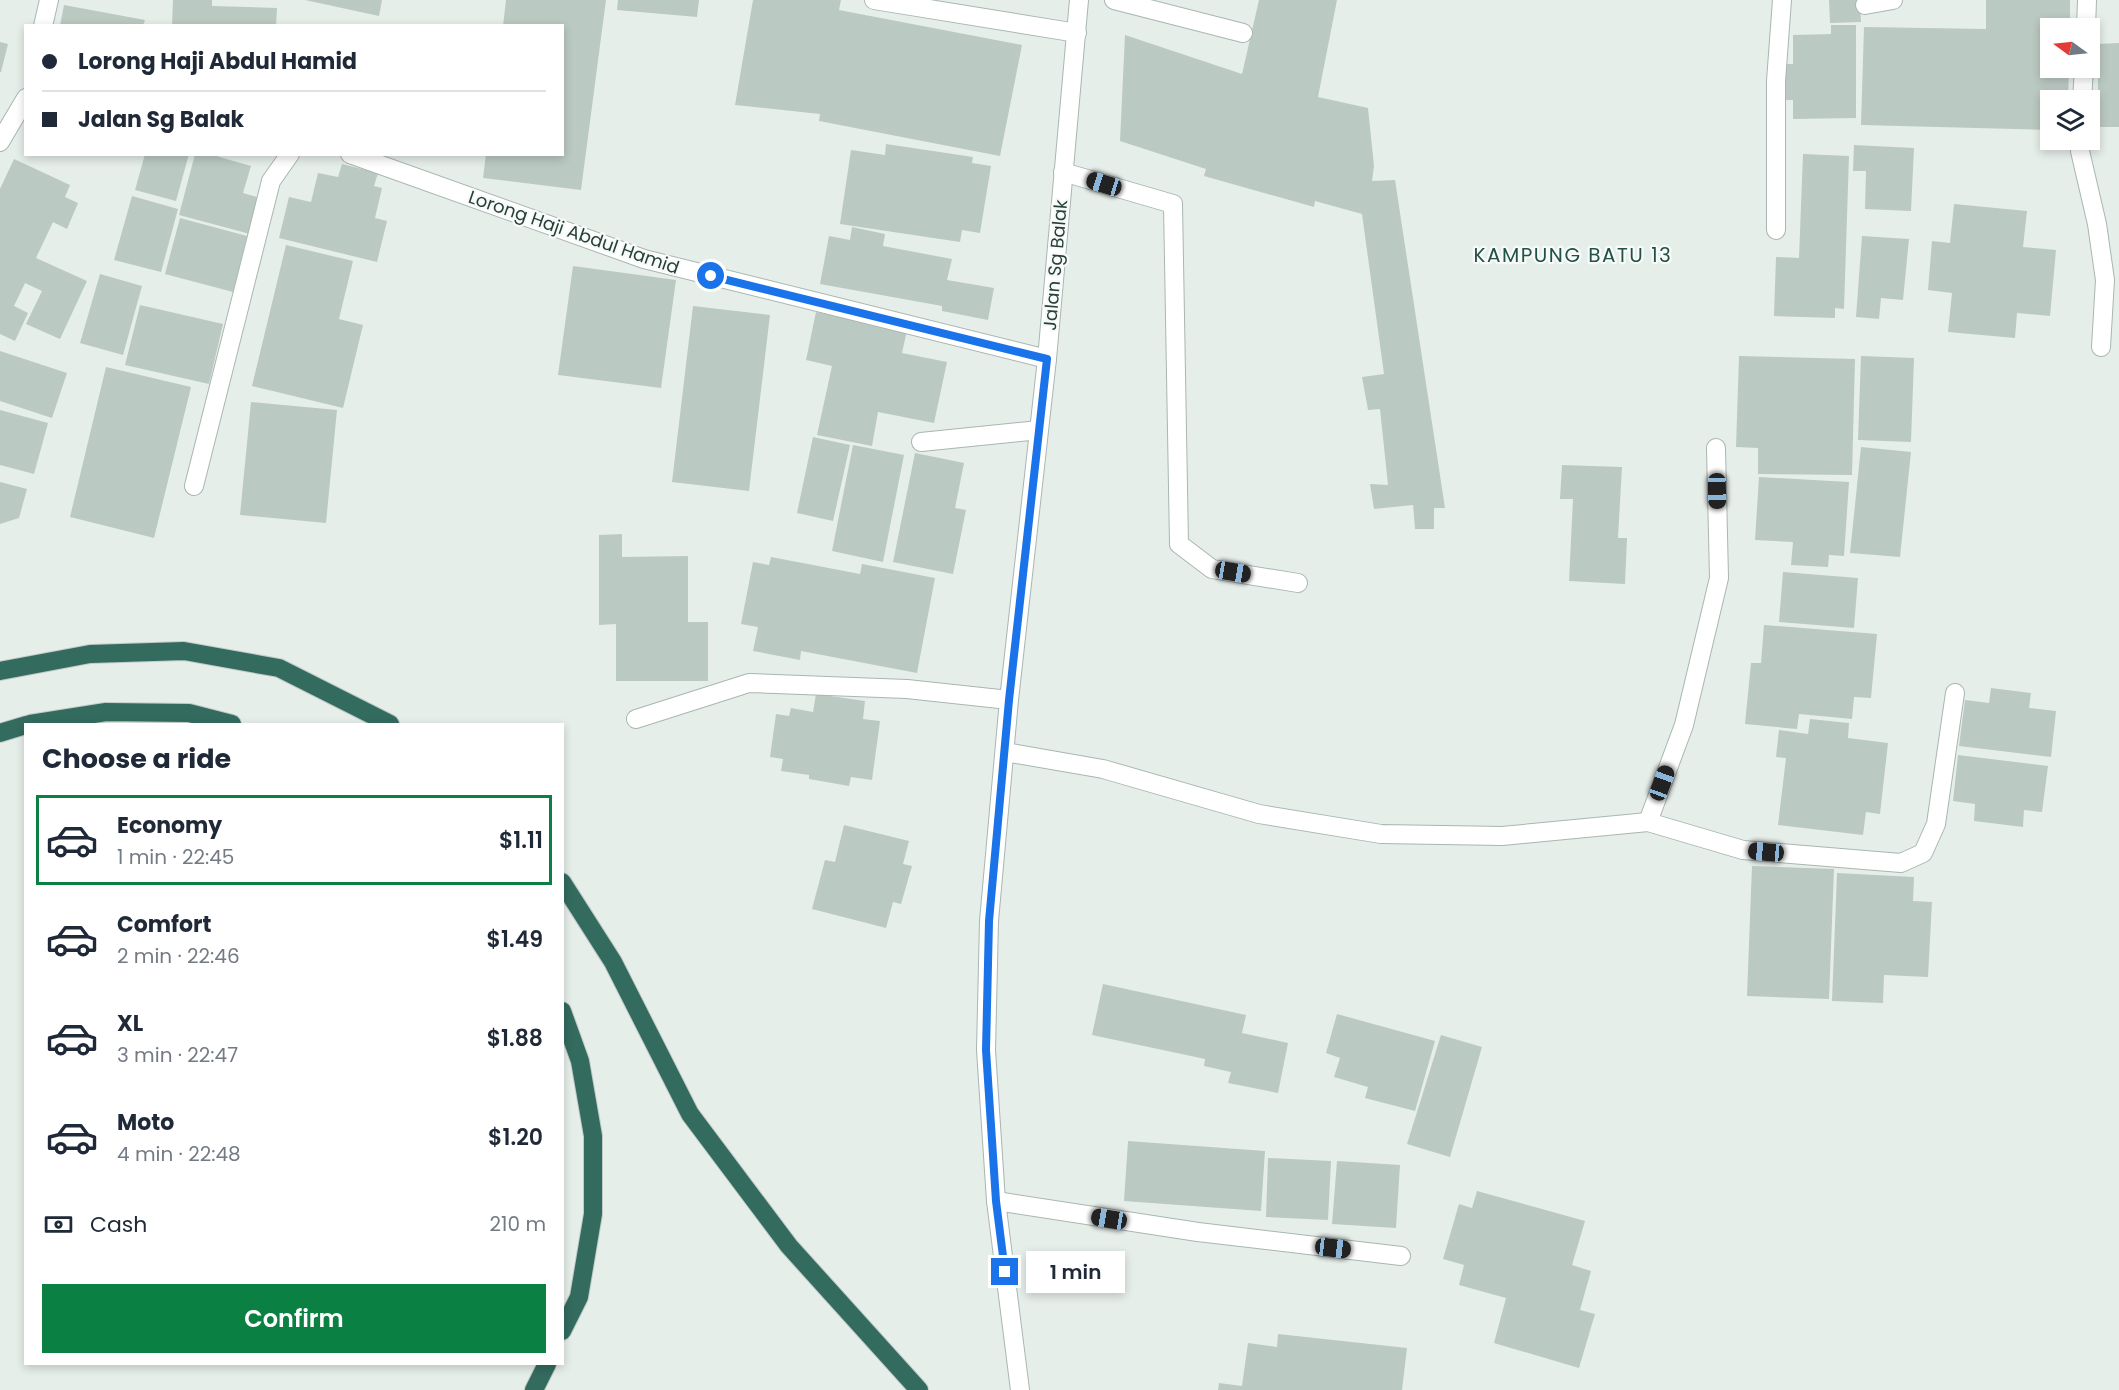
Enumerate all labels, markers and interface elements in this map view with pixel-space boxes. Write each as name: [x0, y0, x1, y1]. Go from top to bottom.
north arrow: [2040, 18, 2100, 78]
map controls: [2040, 18, 2100, 150]
text: Lorong Haji Abdul Hamid: [78, 46, 357, 77]
button: layers: [2040, 90, 2100, 150]
text: Jalan Sg Balak: [78, 104, 244, 135]
car: [1084, 170, 1124, 198]
street label: Lorong Haji Abdul Hamid: [465, 184, 683, 280]
street label: Jalan Sg Balak: [1037, 198, 1073, 331]
district label: KAMPUNG BATU 13: [1474, 241, 1672, 269]
route start: [697, 262, 724, 289]
car: [1708, 473, 1726, 509]
car: [1214, 560, 1252, 584]
text: Choose a ride: [42, 740, 231, 777]
car: [1647, 763, 1677, 803]
text: Economy: [117, 810, 222, 841]
icon: car: [45, 813, 99, 867]
text: $1.11: [499, 825, 543, 856]
car: [1747, 841, 1785, 863]
text: 1 min · 22:45: [117, 843, 234, 871]
text: Comfort: [117, 909, 211, 940]
icon: car: [45, 912, 99, 966]
text: $1.49: [487, 924, 543, 955]
text: 2 min · 22:46: [117, 942, 240, 970]
text: XL: [117, 1008, 143, 1039]
icon: car: [45, 1011, 99, 1065]
text: $1.88: [487, 1023, 543, 1054]
text: 3 min · 22:47: [117, 1041, 238, 1069]
text: Moto: [117, 1107, 174, 1138]
icon: car: [45, 1110, 99, 1164]
text: $1.20: [488, 1122, 543, 1153]
text: 4 min · 22:48: [117, 1140, 241, 1168]
car: [1090, 1207, 1128, 1231]
icon: cash: [42, 1208, 75, 1241]
text: Cash: [90, 1209, 147, 1240]
text: 210 m: [490, 1210, 546, 1238]
car: [1314, 1237, 1352, 1259]
callout: 1 min: [1026, 1251, 1125, 1293]
route end: [991, 1258, 1018, 1285]
text: 1 min: [1050, 1258, 1101, 1286]
button: Confirm: [42, 1284, 546, 1353]

